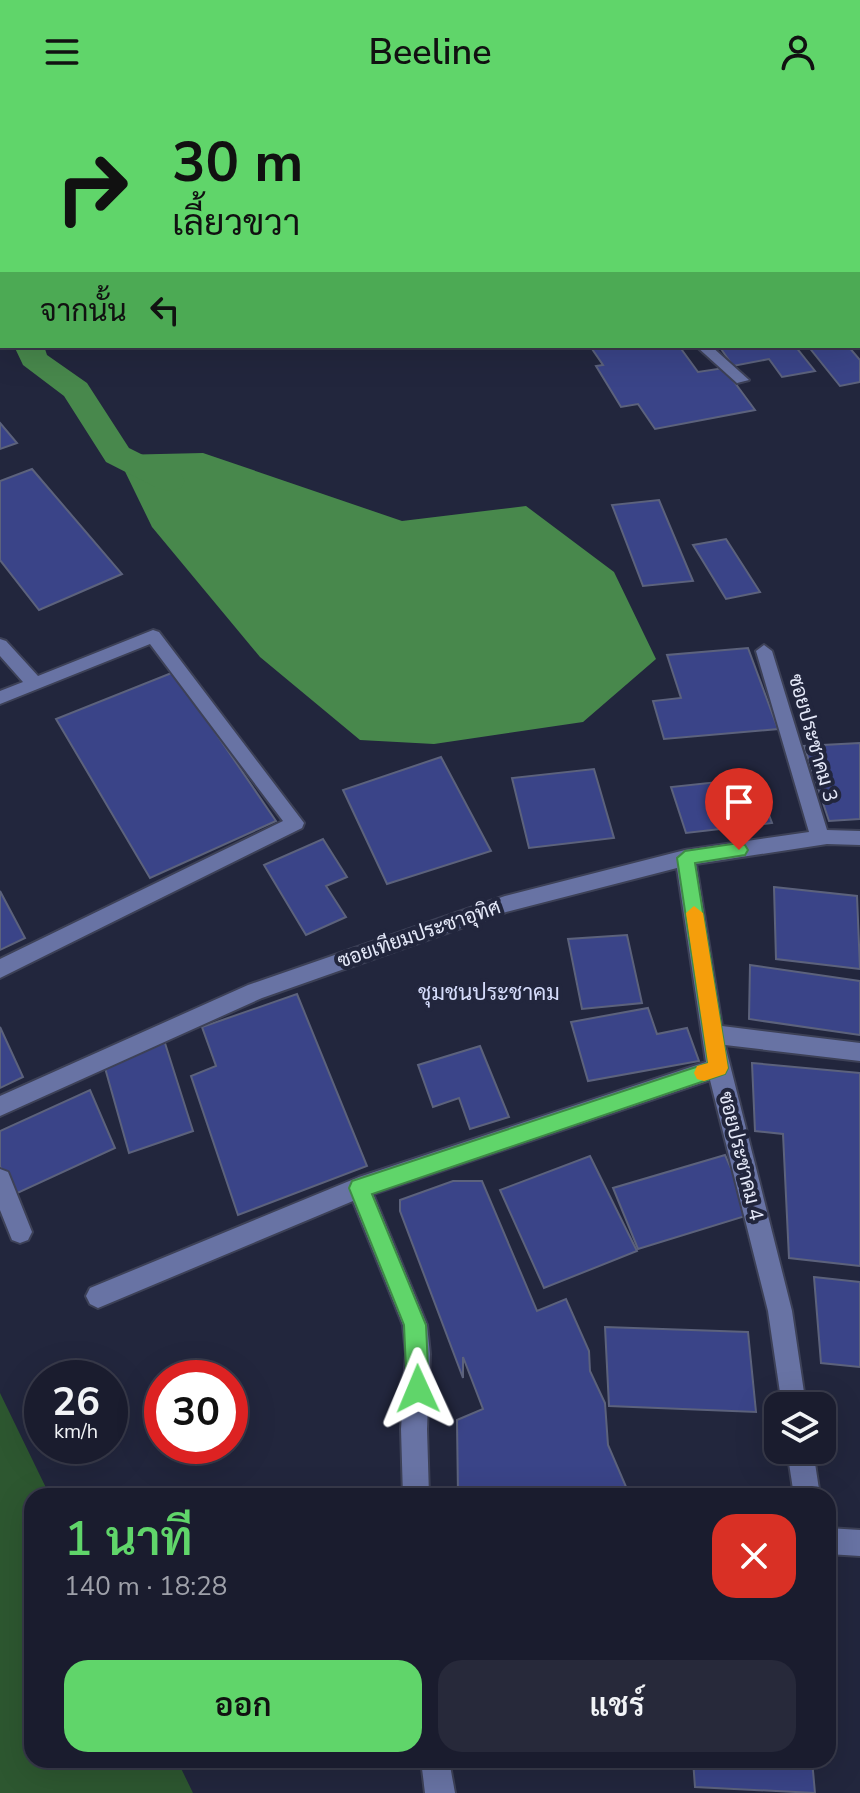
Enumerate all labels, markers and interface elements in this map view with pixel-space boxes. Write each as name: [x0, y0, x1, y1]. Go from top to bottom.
text: Beeline: [368, 28, 492, 77]
icon: menu: [40, 30, 84, 74]
icon: person: [776, 30, 820, 74]
text: 30 m: [172, 124, 303, 201]
icon: right: [40, 136, 144, 240]
text: เลี้ยวขวา: [172, 199, 300, 248]
icon: left: [143, 288, 187, 332]
text: จากนั้น: [40, 291, 127, 332]
street label: ซอยประชาคม 3: [782, 671, 844, 805]
pin: [705, 768, 773, 850]
icon: arrive: [717, 780, 761, 824]
street label: ซอยเทียมประชาอุทิศ: [334, 893, 504, 975]
district label: ชุมชนประชาคม: [418, 978, 560, 1008]
street label: ซอยประชาคม 4: [712, 1089, 770, 1223]
position arrow: [376, 1347, 460, 1431]
speed limit sign: 30: [144, 1360, 248, 1464]
text: 26: [52, 1375, 100, 1429]
map controls: [764, 1392, 836, 1464]
button: layers: [764, 1392, 836, 1464]
text: km/h: [54, 1418, 98, 1445]
text: 1 นาที: [64, 1506, 193, 1572]
button: close: [712, 1514, 796, 1598]
text: 140 m · 18:28: [64, 1569, 227, 1604]
button: ออก: [64, 1660, 422, 1752]
button: แชร์: [438, 1660, 796, 1752]

